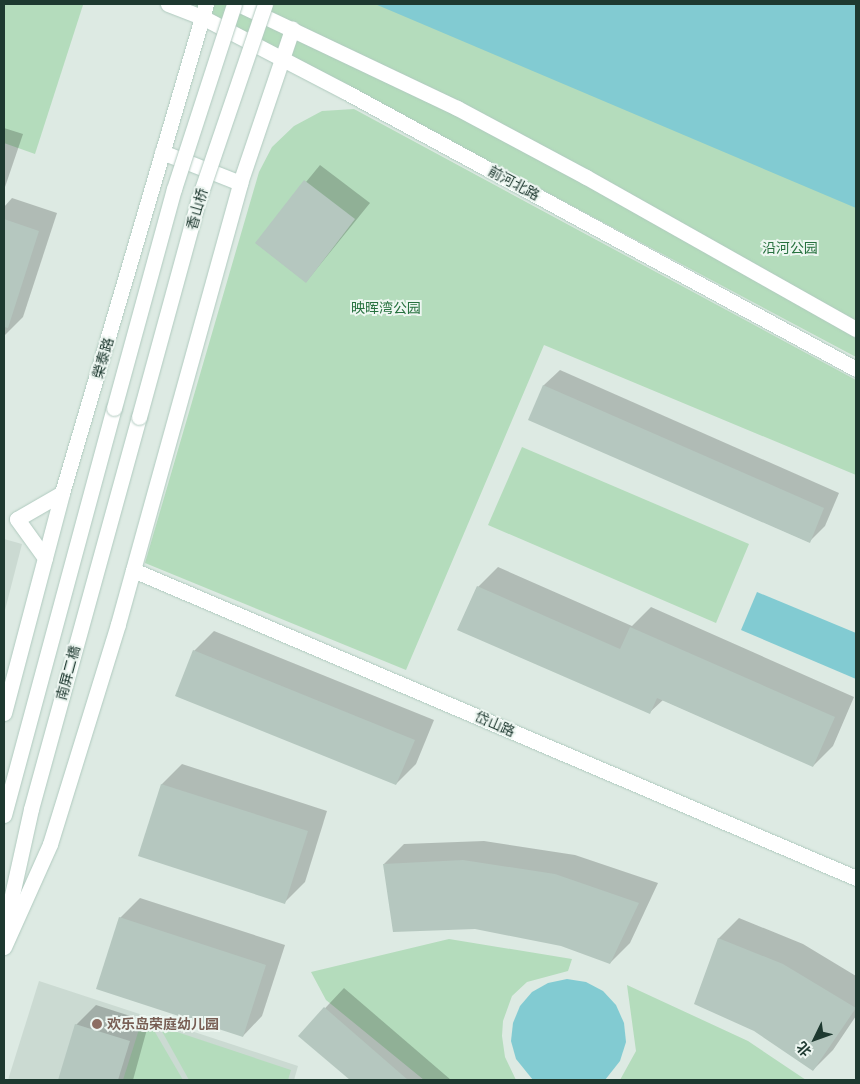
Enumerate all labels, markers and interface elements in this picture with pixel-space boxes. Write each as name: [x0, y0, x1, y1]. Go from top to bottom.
street label: 前河北路: [485, 162, 543, 204]
street label: 香山桥: [183, 186, 211, 232]
park label: 沿河公园: [762, 240, 818, 256]
park label: 映晖湾公园: [351, 300, 421, 316]
street label: 榮泰路: [89, 335, 117, 381]
street label: 南屏二橋: [53, 644, 83, 702]
street label: 岱山路: [472, 708, 518, 740]
north arrow: [790, 1014, 840, 1064]
place label: 欢乐岛荣庭幼儿园: [107, 1016, 219, 1032]
marker: 欢乐岛荣庭幼儿园: [91, 1018, 103, 1030]
text: 北: [792, 1038, 815, 1060]

